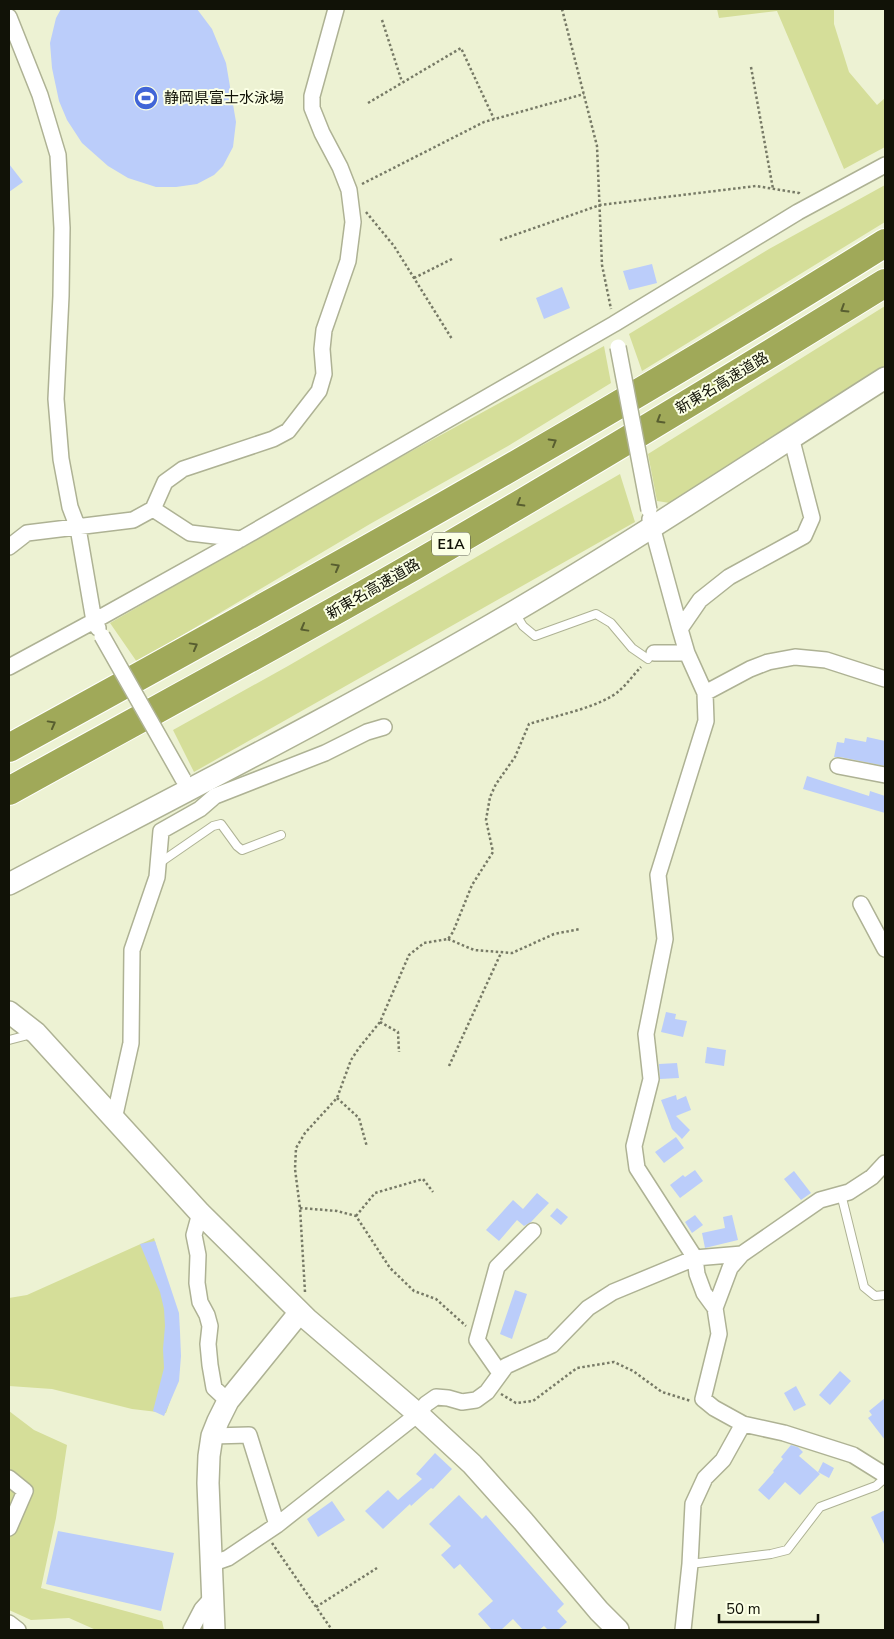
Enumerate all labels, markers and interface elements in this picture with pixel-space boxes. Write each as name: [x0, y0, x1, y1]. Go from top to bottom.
sports icon: 静岡県富士水泳場: [133, 85, 159, 111]
place label: 静岡県富士水泳場: [164, 88, 284, 108]
one-way arrow: [840, 302, 849, 312]
street label: 新東名高速道路: [672, 347, 772, 419]
one-way arrow: [657, 414, 666, 424]
one-way arrow: [547, 439, 556, 449]
one-way arrow: [517, 497, 526, 507]
road number: E1A: [432, 532, 470, 556]
street label: 新東名高速道路: [323, 554, 423, 624]
one-way arrow: [330, 563, 339, 573]
one-way arrow: [300, 622, 309, 632]
one-way arrow: [189, 642, 198, 652]
one-way arrow: [46, 720, 55, 730]
scale bar: [719, 1592, 818, 1624]
text: 50 m: [726, 1599, 761, 1619]

